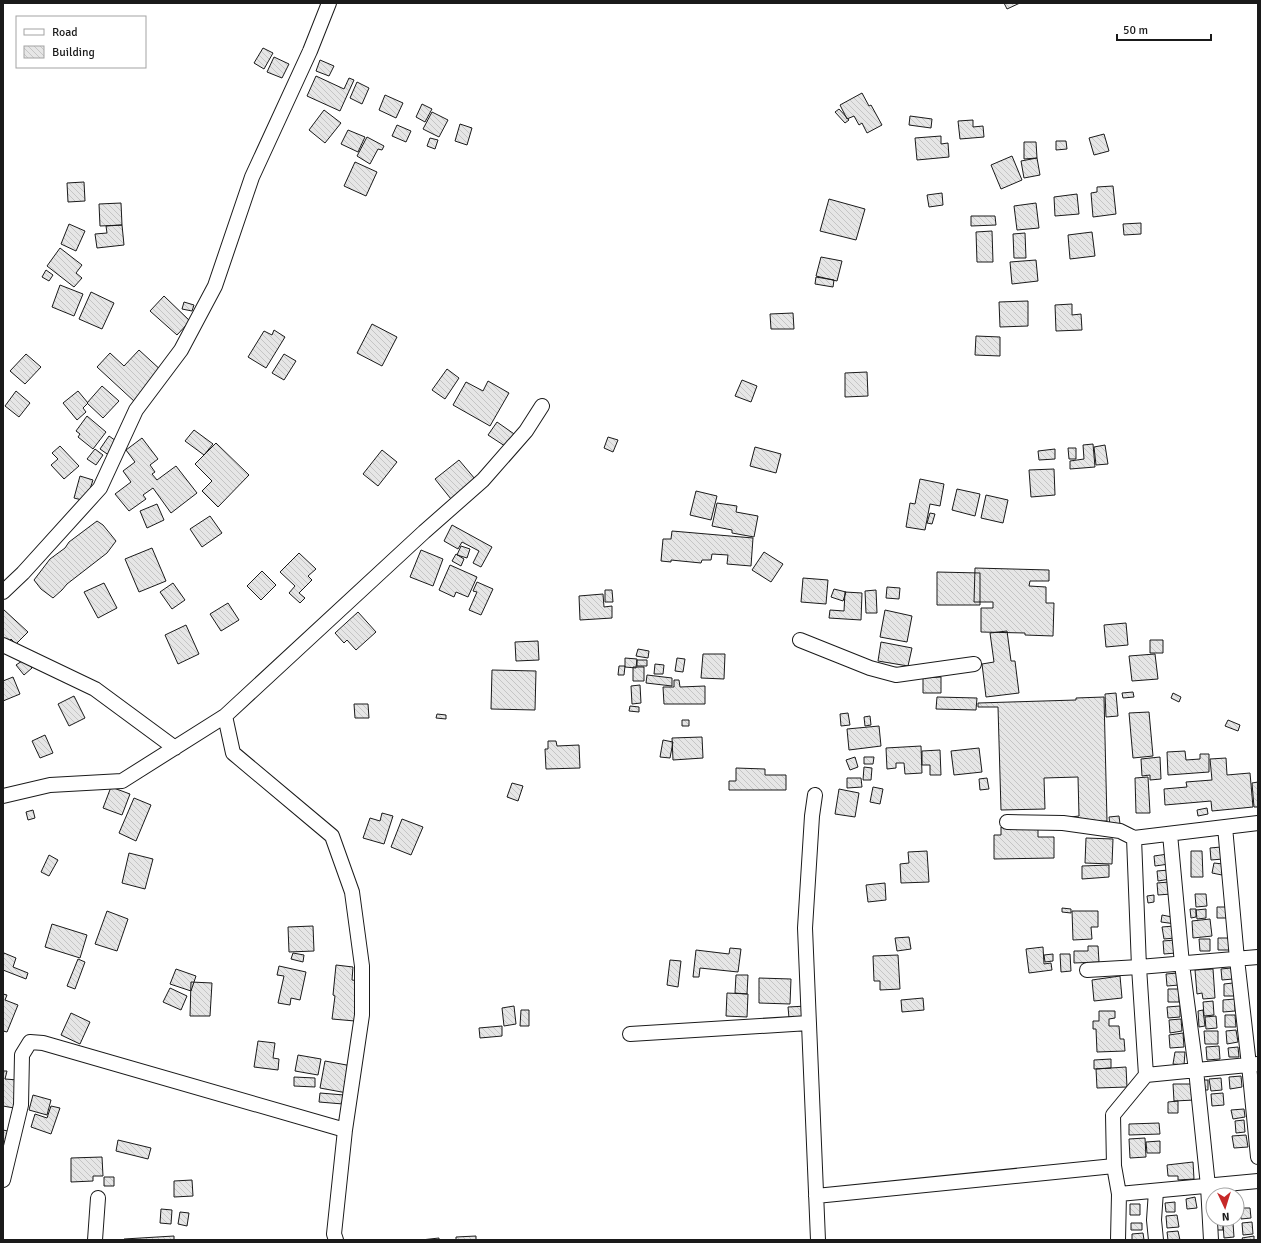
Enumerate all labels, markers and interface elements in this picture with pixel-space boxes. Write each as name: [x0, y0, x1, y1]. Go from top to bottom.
legend: [16, 16, 146, 68]
scale bar: [1117, 16, 1211, 42]
text: 50 m: [1123, 23, 1148, 38]
text: Road: [52, 25, 78, 40]
text: Building: [52, 45, 95, 60]
north arrow: [1205, 1187, 1245, 1227]
text: N: [1221, 1210, 1230, 1223]

